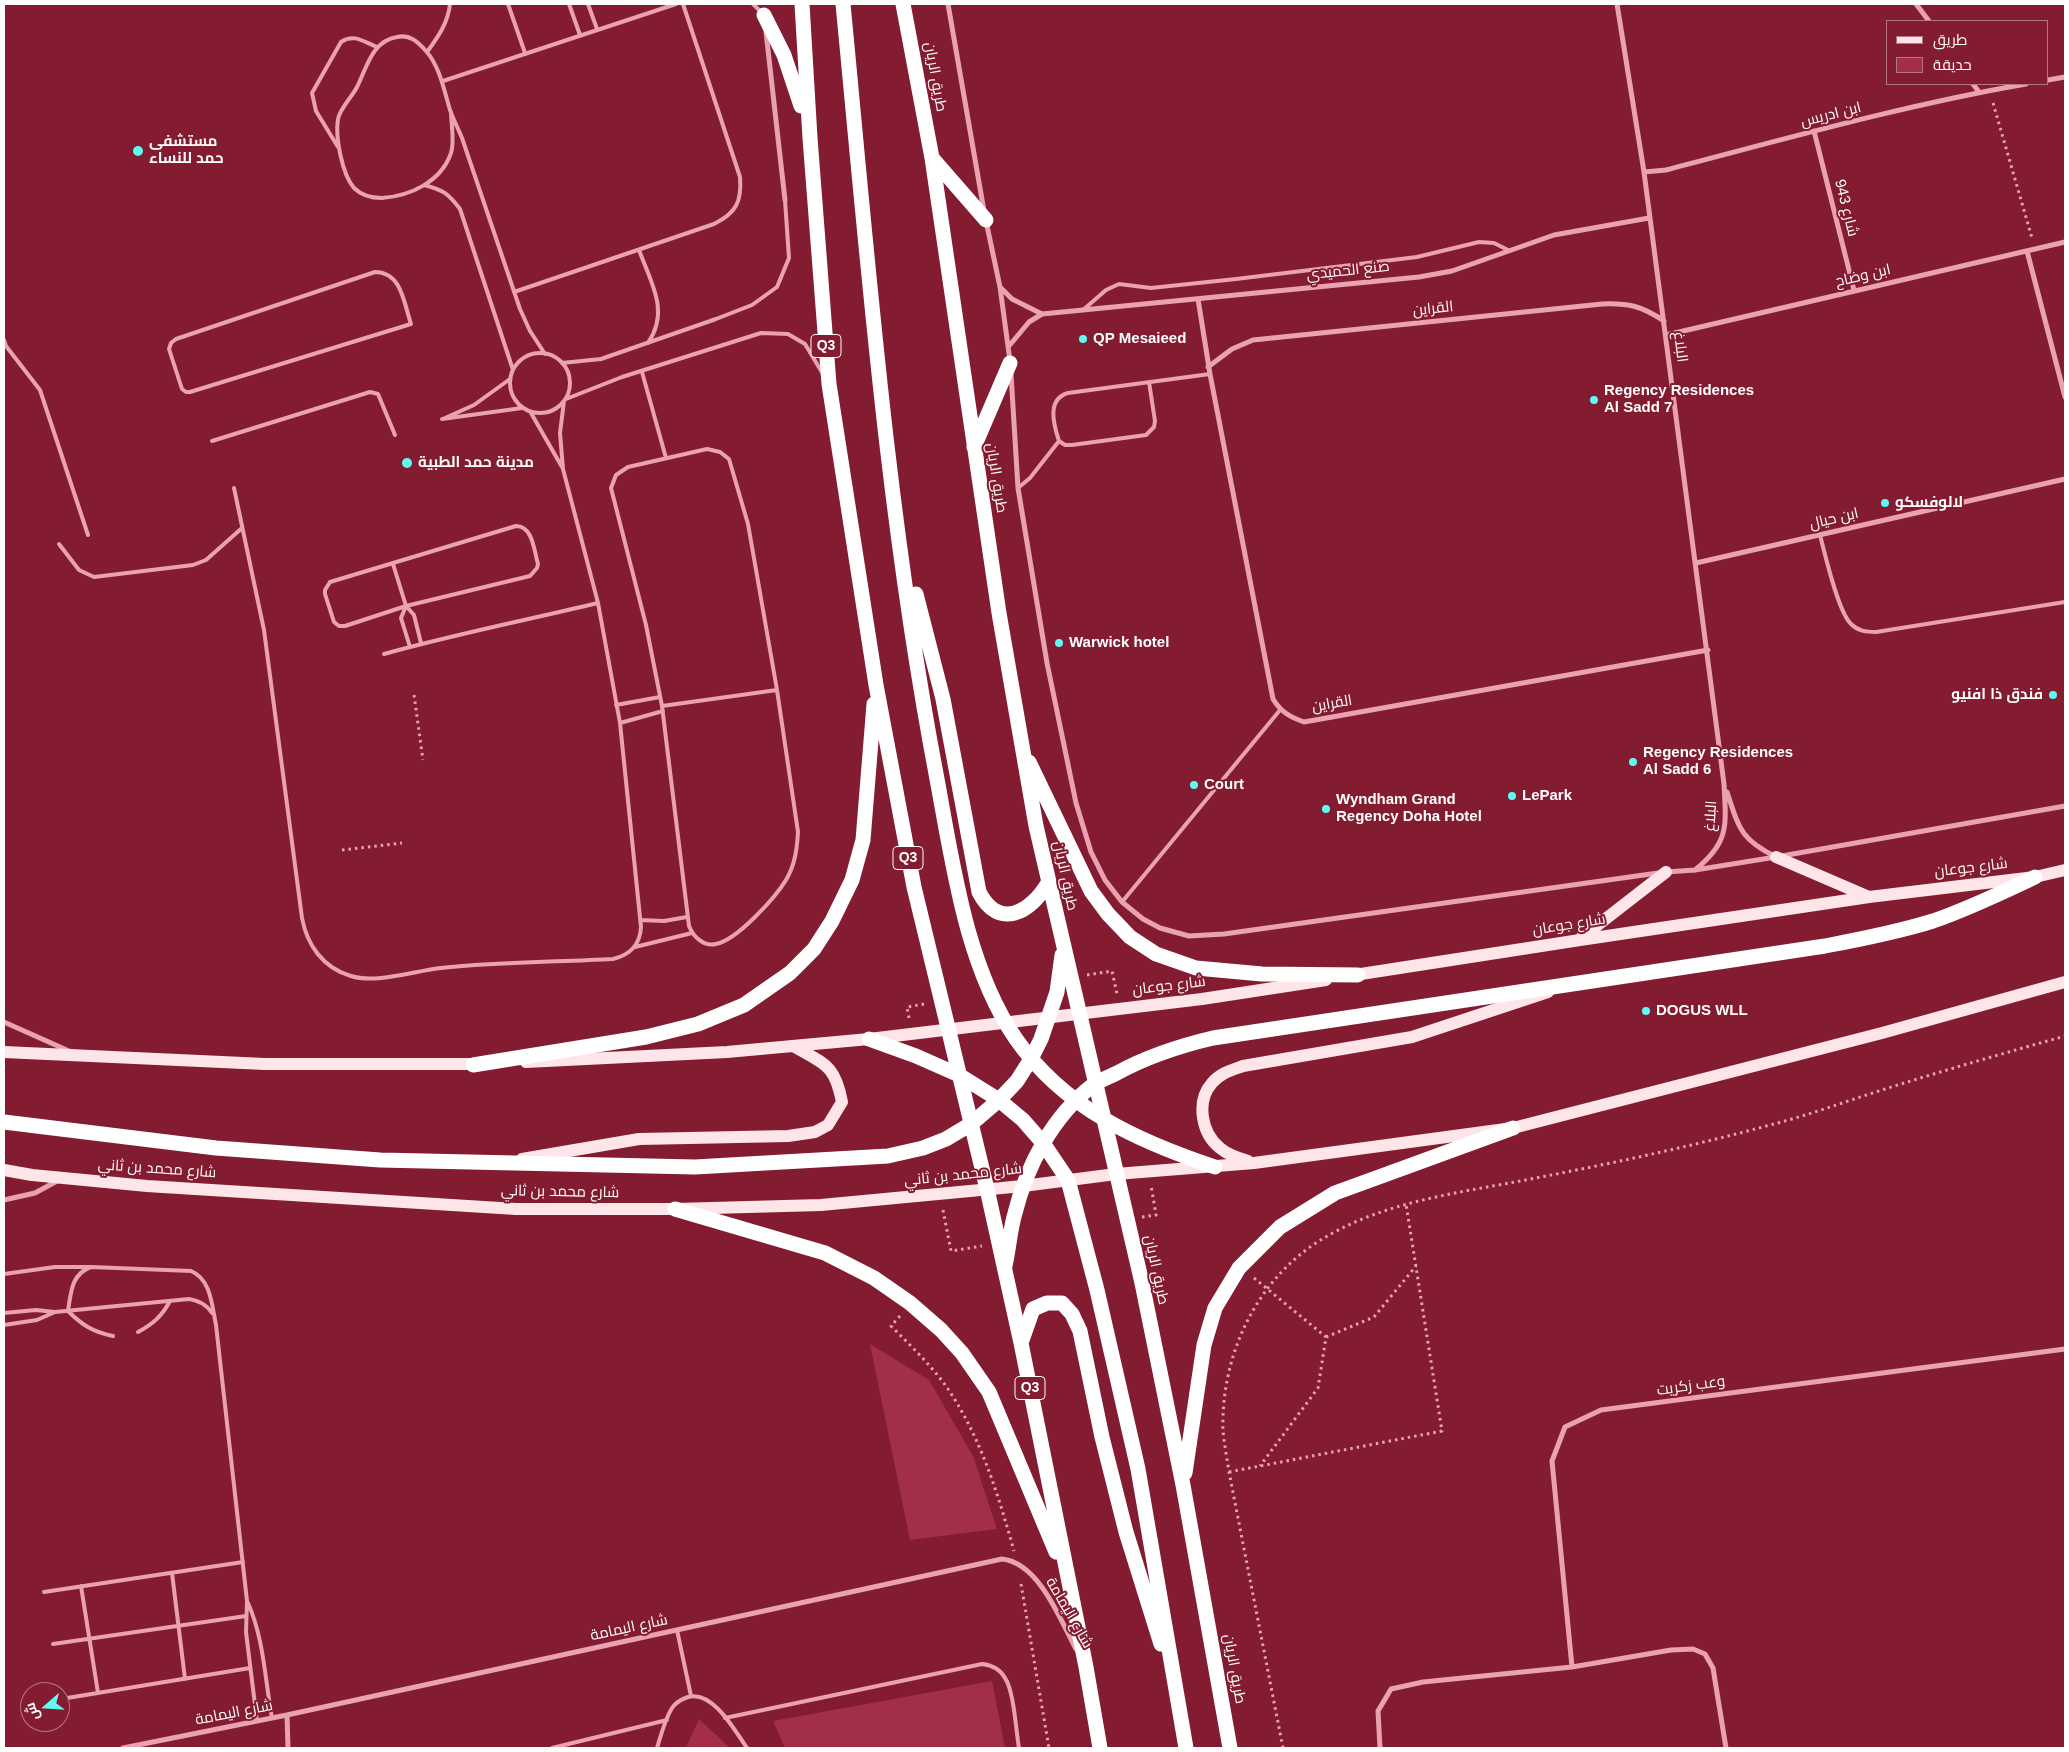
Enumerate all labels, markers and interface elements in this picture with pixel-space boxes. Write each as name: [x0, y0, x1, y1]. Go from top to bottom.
legend: [1886, 20, 2049, 85]
text: طريق: [1933, 31, 1967, 48]
street label: طريق الريان: [920, 41, 950, 113]
text: حديقة: [1933, 56, 1972, 73]
street label: ابن ادريس: [1799, 99, 1863, 131]
place label: مستشفى حمد للنساء: [149, 133, 224, 168]
marker: مستشفى حمد للنساء: [131, 144, 145, 158]
street label: شارع 943: [1830, 178, 1862, 238]
street label: صنع الحميدي: [1306, 258, 1390, 284]
street label: ابن وضاح: [1834, 261, 1892, 291]
street label: القراين: [1412, 298, 1454, 320]
place label: QP Mesaieed: [1093, 330, 1186, 348]
street label: البلاغ: [1669, 331, 1691, 363]
marker: QP Mesaieed: [1077, 333, 1089, 345]
road number: Q3: [811, 334, 841, 358]
place label: Regency Residences Al Sadd 7: [1604, 382, 1754, 417]
marker: Regency Residences Al Sadd 7: [1588, 394, 1600, 406]
street label: طريق الريان: [982, 442, 1010, 514]
place label: مدينة حمد الطبية: [418, 454, 534, 472]
marker: مدينة حمد الطبية: [400, 456, 414, 470]
place label: لالوفسكو: [1895, 494, 1963, 512]
marker: لالوفسكو: [1879, 497, 1891, 509]
street label: ابن حيال: [1808, 505, 1860, 533]
place label: Warwick hotel: [1069, 634, 1169, 652]
marker: Warwick hotel: [1053, 637, 1065, 649]
place label: فندق ذا افنيو: [1951, 686, 2043, 704]
marker: فندق ذا افنيو: [2047, 689, 2059, 701]
street label: القراين: [1310, 692, 1354, 716]
place label: Regency Residences Al Sadd 6: [1643, 744, 1793, 779]
marker: Regency Residences Al Sadd 6: [1627, 756, 1639, 768]
place label: Court: [1204, 776, 1244, 794]
marker: Court: [1188, 779, 1200, 791]
place label: LePark: [1522, 787, 1572, 805]
marker: LePark: [1506, 790, 1518, 802]
place label: Wyndham Grand Regency Doha Hotel: [1336, 791, 1482, 826]
street label: البلاغ: [1701, 800, 1721, 832]
marker: Wyndham Grand Regency Doha Hotel: [1320, 803, 1332, 815]
street label: طريق الريان: [1049, 840, 1081, 912]
road number: Q3: [893, 846, 923, 870]
street label: شارع جوعان: [1933, 855, 2009, 881]
street label: شارع جوعان: [1531, 910, 1607, 940]
street label: شارع جوعان: [1131, 973, 1207, 999]
place label: DOGUS WLL: [1656, 1002, 1748, 1020]
marker: DOGUS WLL: [1640, 1005, 1652, 1017]
street label: شارع محمد بن ثاني: [97, 1156, 217, 1182]
street label: شارع محمد بن ثاني: [903, 1160, 1023, 1190]
street label: شارع محمد بن ثاني: [501, 1182, 619, 1202]
street label: طريق الريان: [1140, 1234, 1172, 1306]
street label: وعب زكريت: [1656, 1372, 1726, 1400]
road number: Q3: [1015, 1376, 1045, 1400]
street label: شارع اليمامة: [1042, 1574, 1096, 1652]
street label: شارع اليمامة: [589, 1611, 669, 1645]
street label: طريق الريان: [1219, 1633, 1249, 1705]
north arrow: [20, 1682, 70, 1732]
street label: شارع اليمامة: [194, 1697, 274, 1729]
text: ش: [21, 1700, 42, 1723]

